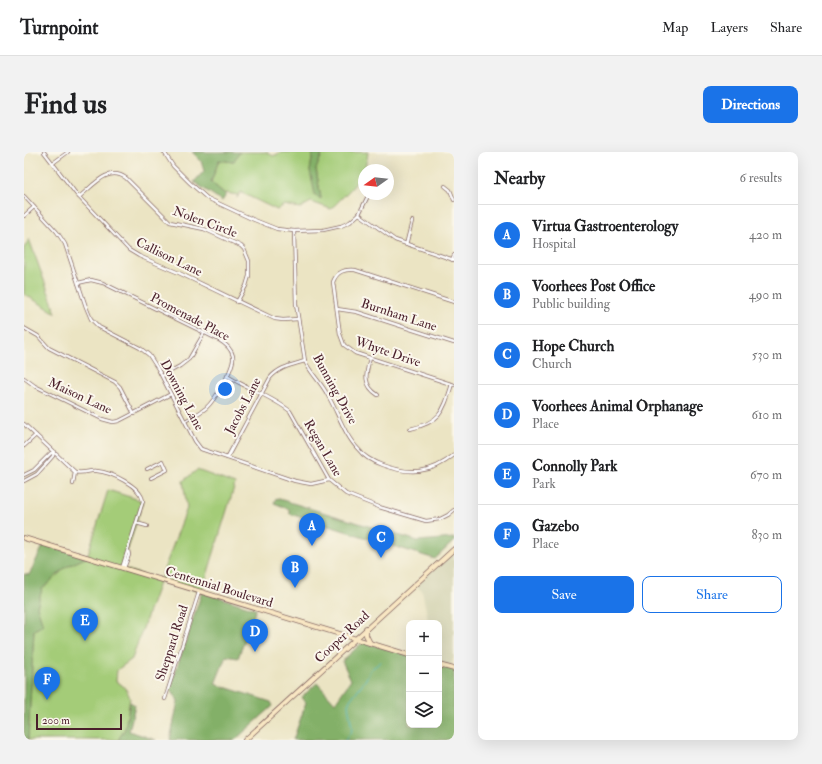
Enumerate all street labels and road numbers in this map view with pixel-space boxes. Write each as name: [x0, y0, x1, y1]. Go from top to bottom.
street label: Nolen Circle: [171, 203, 240, 241]
street label: Callison Lane: [133, 234, 205, 280]
street label: Promenade Place: [148, 289, 233, 345]
street label: Burnham Lane: [359, 295, 439, 335]
street label: Whyte Drive: [352, 333, 423, 372]
street label: Bunning Drive: [309, 351, 361, 427]
street label: Downing Lane: [157, 357, 208, 434]
street label: Maison Lane: [46, 374, 115, 418]
street label: Jacobs Lane: [221, 374, 265, 438]
street label: Regan Lane: [300, 417, 346, 480]
street label: Centennial Boulevard: [163, 563, 275, 611]
street label: Sheppard Road: [152, 602, 193, 683]
street label: Cooper Road: [311, 607, 374, 667]

